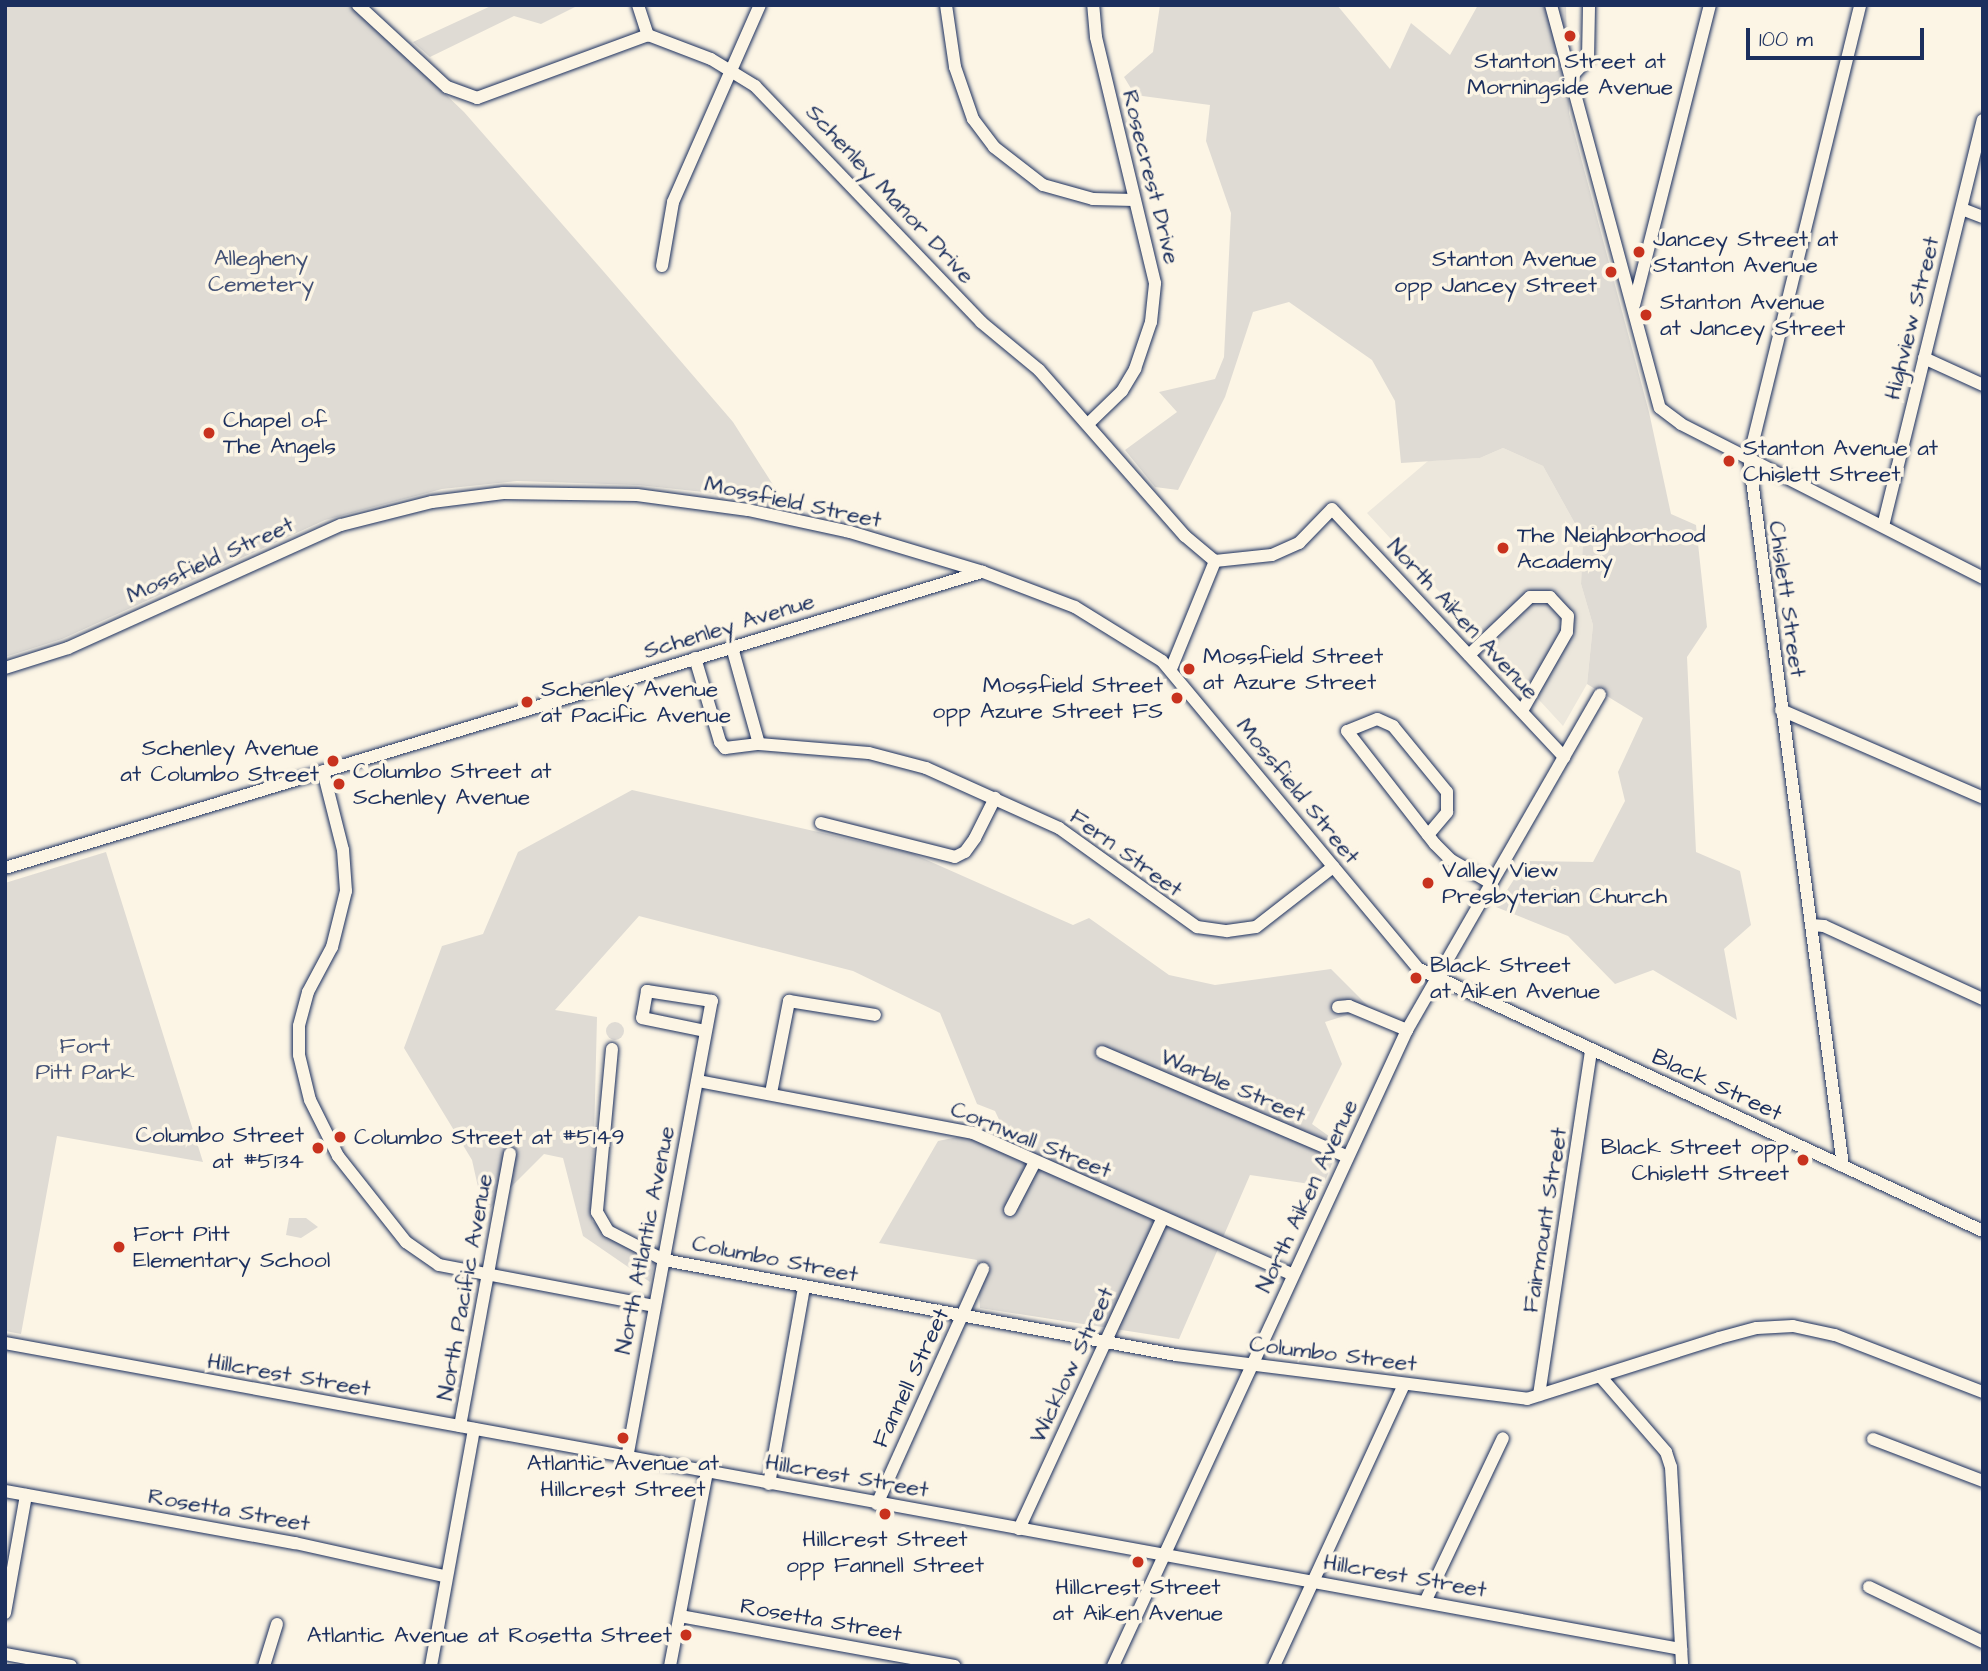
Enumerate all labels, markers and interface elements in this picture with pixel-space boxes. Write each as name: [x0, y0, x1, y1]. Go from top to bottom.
scale bar: [1750, 14, 1928, 58]
text: 100 m: [1759, 25, 1813, 54]
marker: Stanton Street at Morningside Avenue: [1562, 28, 1578, 44]
place label: Stanton Street at Morningside Avenue: [1467, 47, 1673, 101]
street label: Rosecrest Drive: [1116, 87, 1186, 267]
street label: Schenley Manor Drive: [800, 99, 980, 289]
place label: Jancey Street at Stanton Avenue: [1653, 225, 1838, 279]
street label: Highview Street: [1878, 234, 1946, 402]
park label: Allegheny Cemetery: [208, 244, 314, 298]
marker: Jancey Street at Stanton Avenue: [1631, 244, 1647, 260]
place label: Stanton Avenue opp Jancey Street: [1394, 245, 1597, 299]
marker: Stanton Avenue opp Jancey Street: [1603, 264, 1619, 280]
place label: Stanton Avenue at Jancey Street: [1660, 288, 1845, 342]
marker: Stanton Avenue at Jancey Street: [1638, 307, 1654, 323]
place label: Chapel of The Angels: [223, 406, 336, 460]
marker: Chapel of The Angels: [201, 425, 217, 441]
place label: Stanton Avenue at Chislett Street: [1743, 434, 1938, 488]
marker: Stanton Avenue at Chislett Street: [1721, 453, 1737, 469]
street label: Mossfield Street: [702, 470, 884, 534]
street label: Mossfield Street: [122, 511, 298, 609]
street label: Chislett Street: [1762, 519, 1812, 679]
place label: The Neighborhood Academy: [1517, 521, 1706, 575]
street label: North Aiken Avenue: [1381, 533, 1545, 705]
marker: The Neighborhood Academy: [1495, 540, 1511, 556]
street label: Schenley Avenue: [640, 587, 818, 665]
place label: Mossfield Street at Azure Street: [1203, 642, 1383, 696]
marker: Mossfield Street at Azure Street: [1181, 661, 1197, 677]
place label: Mossfield Street opp Azure Street FS: [932, 671, 1163, 725]
place label: Schenley Avenue at Pacific Avenue: [541, 675, 731, 729]
marker: Mossfield Street opp Azure Street FS: [1169, 690, 1185, 706]
marker: Schenley Avenue at Pacific Avenue: [519, 694, 535, 710]
street label: Mossfield Street: [1231, 712, 1365, 870]
place label: Schenley Avenue at Columbo Street: [120, 734, 319, 788]
marker: Schenley Avenue at Columbo Street: [325, 753, 341, 769]
place label: Columbo Street at Schenley Avenue: [353, 757, 552, 811]
marker: Columbo Street at Schenley Avenue: [331, 776, 347, 792]
street label: Fern Street: [1064, 803, 1188, 903]
place label: Valley View Presbyterian Church: [1442, 856, 1667, 910]
marker: Valley View Presbyterian Church: [1420, 875, 1436, 891]
place label: Black Street at Aiken Avenue: [1430, 951, 1600, 1005]
marker: Black Street at Aiken Avenue: [1408, 970, 1424, 986]
park label: Fort Pitt Park: [35, 1032, 135, 1086]
street label: Warble Street: [1156, 1043, 1310, 1129]
street label: Black Street: [1647, 1043, 1787, 1127]
street label: Cornwall Street: [947, 1095, 1115, 1185]
street label: North Aiken Avenue: [1250, 1095, 1364, 1297]
place label: Columbo Street at #5134: [136, 1121, 304, 1175]
place label: Columbo Street at #5149: [354, 1123, 624, 1151]
street label: North Atlantic Avenue: [609, 1123, 681, 1357]
street label: Fairmount Street: [1517, 1125, 1573, 1315]
marker: Columbo Street at #5149: [332, 1129, 348, 1145]
place label: Black Street opp Chislett Street: [1601, 1133, 1789, 1187]
marker: Columbo Street at #5134: [310, 1140, 326, 1156]
marker: Black Street opp Chislett Street: [1795, 1152, 1811, 1168]
street label: North Pacific Avenue: [431, 1171, 499, 1403]
place label: Fort Pitt Elementary School: [133, 1220, 330, 1274]
street label: Columbo Street: [690, 1229, 860, 1289]
marker: Fort Pitt Elementary School: [111, 1239, 127, 1255]
street label: Wicklow Street: [1024, 1283, 1120, 1447]
street label: Fannell Street: [867, 1304, 955, 1452]
street label: Columbo Street: [1248, 1330, 1418, 1378]
street label: Hillcrest Street: [205, 1347, 373, 1403]
marker: Atlantic Avenue at Hillcrest Street: [615, 1430, 631, 1446]
street label: Hillcrest Street: [763, 1448, 931, 1504]
place label: Atlantic Avenue at Hillcrest Street: [527, 1449, 719, 1503]
street label: Rosetta Street: [146, 1482, 312, 1538]
marker: Hillcrest Street opp Fannell Street: [877, 1506, 893, 1522]
place label: Hillcrest Street opp Fannell Street: [786, 1525, 984, 1579]
street label: Hillcrest Street: [1321, 1548, 1489, 1604]
marker: Hillcrest Street at Aiken Avenue: [1130, 1554, 1146, 1570]
place label: Hillcrest Street at Aiken Avenue: [1053, 1573, 1223, 1627]
street label: Rosetta Street: [738, 1592, 904, 1648]
place label: Atlantic Avenue at Rosetta Street: [307, 1621, 672, 1649]
marker: Atlantic Avenue at Rosetta Street: [678, 1627, 694, 1643]

